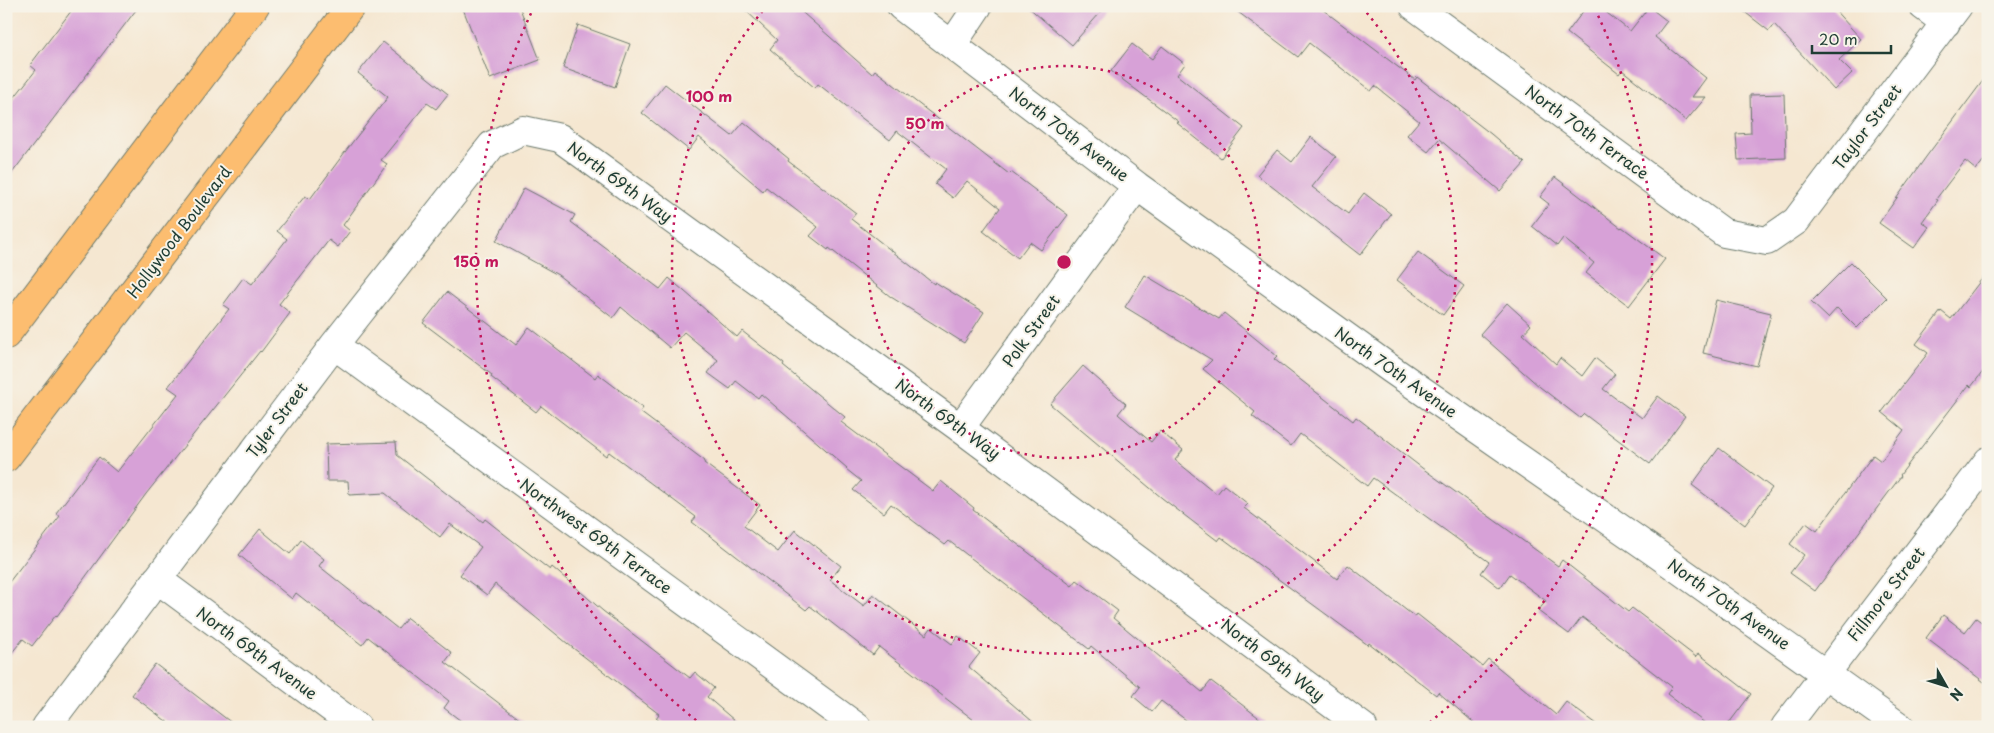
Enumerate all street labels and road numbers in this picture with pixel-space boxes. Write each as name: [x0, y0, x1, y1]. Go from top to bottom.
street label: North 70th Terrace: [1521, 78, 1654, 184]
street label: Taylor Street: [1826, 78, 1907, 174]
street label: North 70th Avenue: [1005, 80, 1135, 186]
street label: North 69th Way: [563, 135, 678, 228]
street label: Hollywood Boulevard: [120, 160, 236, 303]
street label: Polk Street: [996, 289, 1065, 372]
street label: North 70th Avenue: [1330, 320, 1463, 423]
street label: North 69th Way: [891, 372, 1006, 465]
street label: Tyler Street: [240, 376, 313, 462]
street label: Northwest 69th Terrace: [516, 472, 678, 599]
street label: Fillmore Street: [1841, 541, 1930, 646]
street label: North 70th Avenue: [1663, 552, 1796, 655]
street label: North 69th Avenue: [192, 600, 323, 705]
street label: North 69th Way: [1217, 612, 1331, 706]

